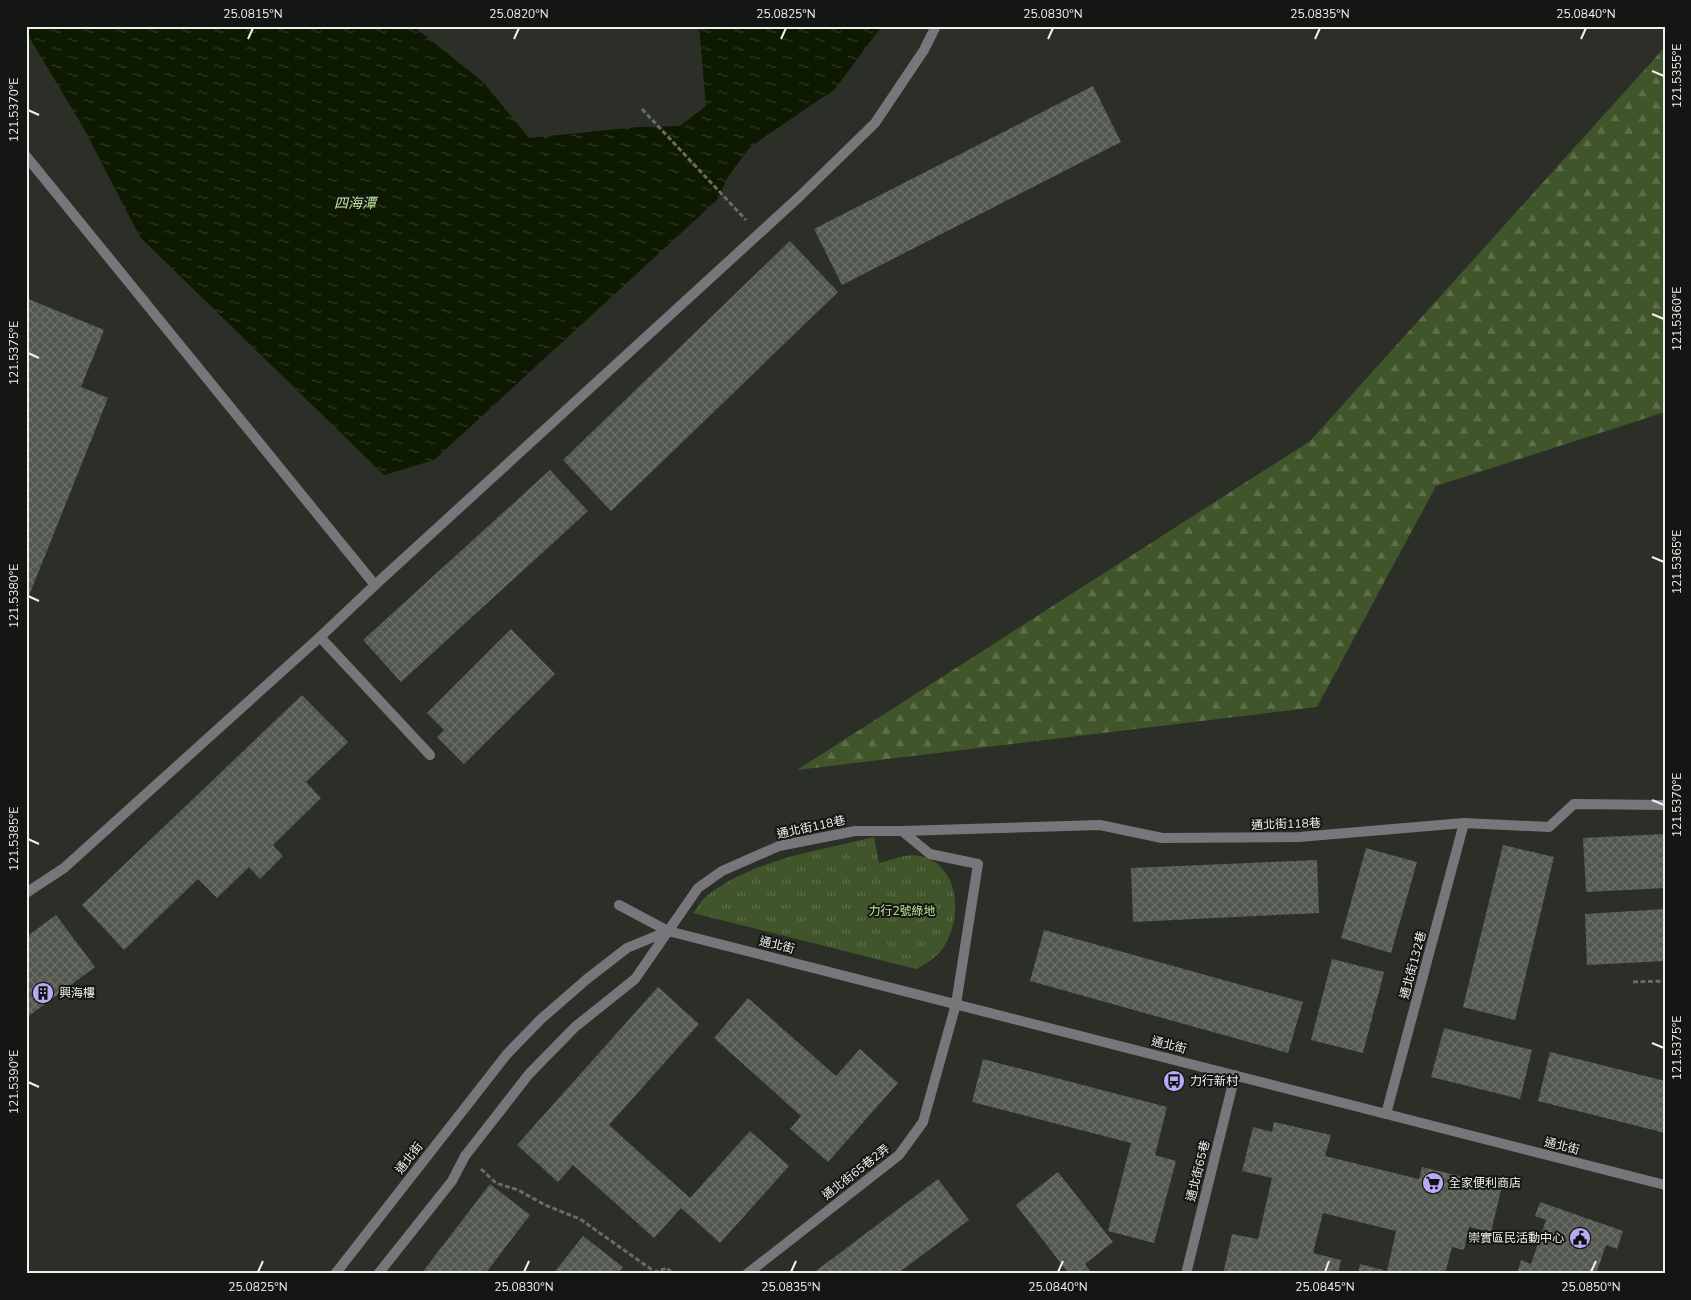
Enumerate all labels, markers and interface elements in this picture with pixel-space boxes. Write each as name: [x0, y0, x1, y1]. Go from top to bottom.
text: 25.0815°N: [223, 6, 283, 22]
text: 25.0820°N: [489, 6, 549, 22]
text: 25.0825°N: [756, 6, 816, 22]
text: 25.0830°N: [1023, 6, 1083, 22]
text: 25.0835°N: [1290, 6, 1350, 22]
text: 25.0840°N: [1556, 6, 1616, 22]
text: 121.5355°E: [1669, 44, 1685, 108]
text: 121.5370°E: [6, 78, 22, 142]
water label: 四海潭: [334, 194, 379, 213]
text: 121.5360°E: [1669, 287, 1685, 351]
text: 121.5375°E: [6, 321, 22, 385]
text: 121.5365°E: [1669, 530, 1685, 594]
text: 121.5380°E: [6, 564, 22, 628]
text: 121.5370°E: [1669, 773, 1685, 837]
text: 121.5385°E: [6, 807, 22, 871]
street label: 通北街118巷: [775, 812, 847, 842]
street label: 通北街118巷: [1251, 815, 1321, 833]
park label: 力行2號綠地: [868, 903, 936, 919]
street label: 通北街132巷: [1396, 929, 1430, 1001]
street label: 通北街: [758, 933, 796, 957]
building icon: 興海樓: [31, 981, 55, 1005]
place label: 興海樓: [59, 985, 95, 1001]
text: 121.5375°E: [1669, 1016, 1685, 1080]
street label: 通北街: [1150, 1033, 1188, 1057]
text: 121.5390°E: [6, 1050, 22, 1114]
bus stop icon: 力行新村: [1162, 1069, 1186, 1093]
place label: 力行新村: [1190, 1073, 1239, 1089]
street label: 通北街: [1543, 1134, 1581, 1158]
street label: 通北街: [392, 1139, 426, 1177]
street label: 通北街65巷: [1183, 1139, 1213, 1203]
street label: 通北街65巷2弄: [819, 1141, 893, 1203]
supermarket icon: 全家便利商店: [1421, 1171, 1445, 1195]
place label: 全家便利商店: [1449, 1175, 1521, 1191]
public building icon: 崇實區民活動中心: [1568, 1226, 1592, 1250]
place label: 崇實區民活動中心: [1468, 1230, 1564, 1246]
text: 25.0825°N: [228, 1279, 288, 1295]
text: 25.0830°N: [494, 1279, 554, 1295]
text: 25.0835°N: [761, 1279, 821, 1295]
text: 25.0840°N: [1028, 1279, 1088, 1295]
text: 25.0845°N: [1295, 1279, 1355, 1295]
text: 25.0850°N: [1561, 1279, 1621, 1295]

